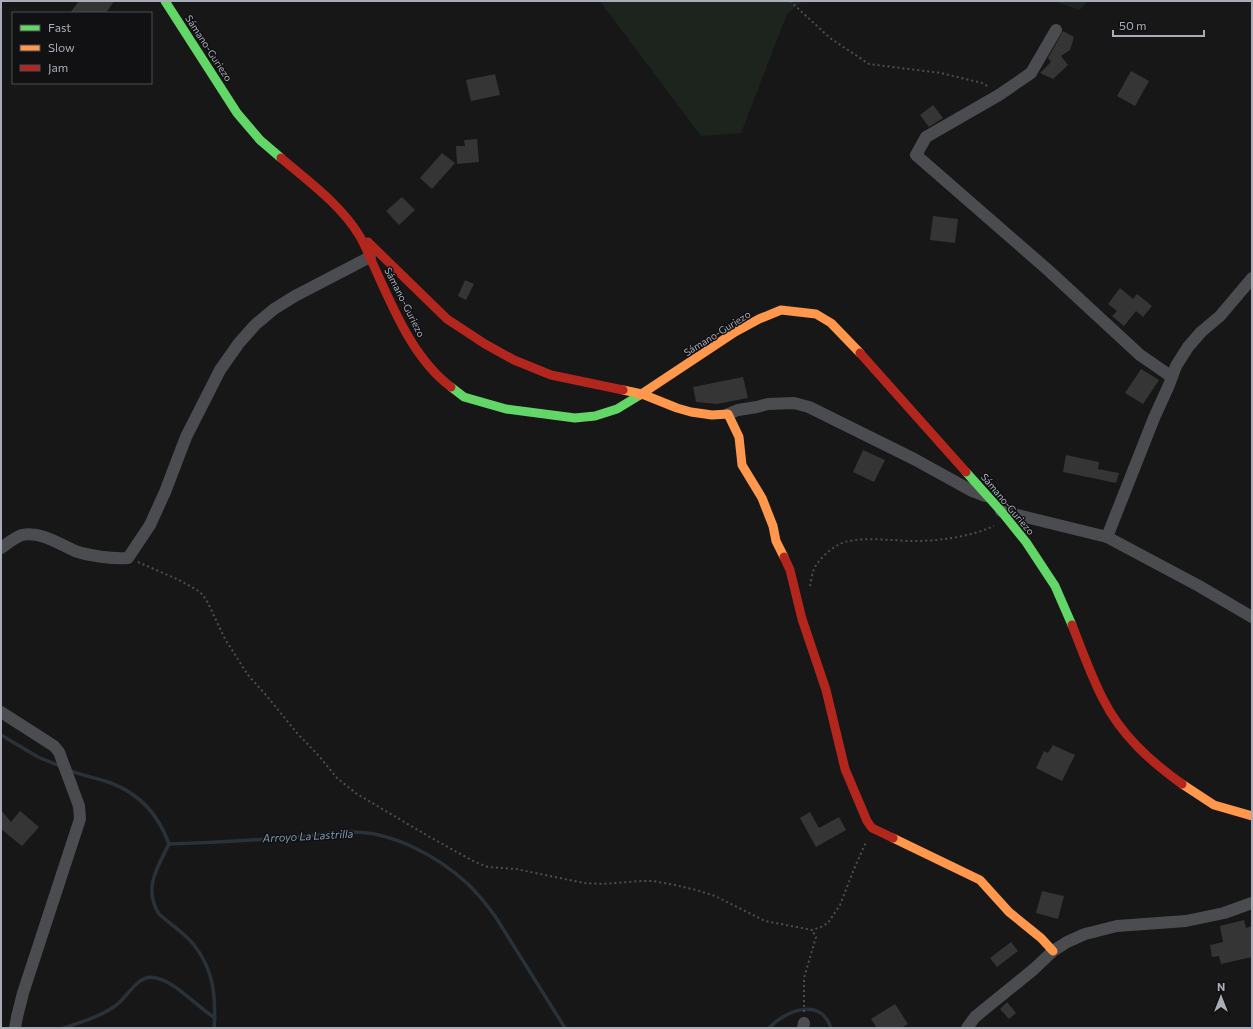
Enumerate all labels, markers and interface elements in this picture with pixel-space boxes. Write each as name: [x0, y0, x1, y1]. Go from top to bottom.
legend: [12, 12, 152, 84]
scale bar: [1113, 12, 1204, 38]
street label: Sámano-Guriezo: [183, 13, 235, 83]
text: 50 m: [1119, 18, 1147, 32]
text: Fast: [48, 20, 71, 34]
text: Slow: [48, 40, 75, 54]
text: Jam: [48, 60, 68, 75]
street label: Sámano-Guriezo: [382, 265, 428, 339]
street label: Sámano-Guriezo: [681, 308, 753, 358]
street label: Sámano-Guriezo: [979, 471, 1037, 537]
water label: Arroyo La Lastrilla: [261, 827, 354, 844]
north arrow: [1201, 977, 1241, 1017]
text: N: [1217, 980, 1225, 993]

